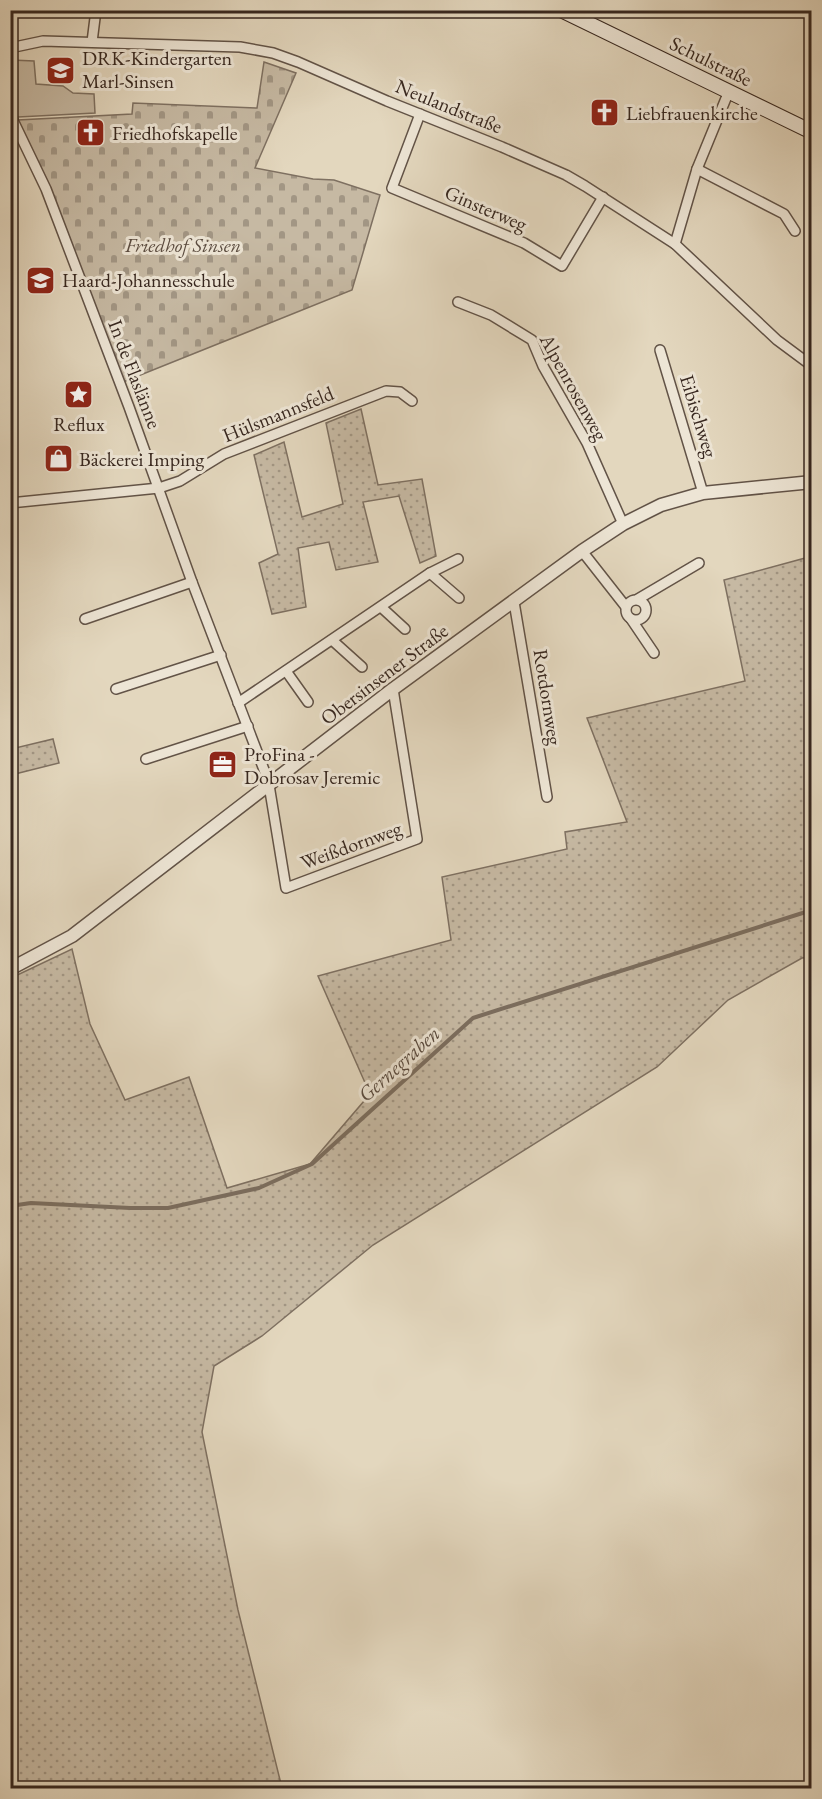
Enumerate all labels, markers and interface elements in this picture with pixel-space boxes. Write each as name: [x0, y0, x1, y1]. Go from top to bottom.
street label: Schulstraße: [666, 30, 757, 92]
place label: DRK-Kindergarten Marl-Sinsen: [82, 45, 233, 94]
school or university icon: DRK-Kindergarten Marl-Sinsen: [45, 54, 77, 86]
street label: Neulandstraße: [392, 73, 506, 139]
church icon: Liebfrauenkirche: [589, 97, 621, 129]
place label: Liebfrauenkirche: [626, 100, 758, 126]
church icon: Friedhofskapelle: [75, 117, 107, 149]
place label: Friedhofskapelle: [112, 120, 238, 146]
street label: Ginsterweg: [441, 179, 531, 237]
park label: Friedhof Sinsen: [124, 232, 241, 258]
school or university icon: Haard-Johannesschule: [25, 264, 57, 296]
place label: Haard-Johannesschule: [62, 267, 235, 293]
street label: In de Flaslänne: [102, 316, 168, 432]
street label: Alpenrosenweg: [534, 328, 614, 445]
street label: Eibischweg: [674, 371, 724, 461]
place icon: Reflux: [63, 378, 95, 410]
street label: Hülsmannsfeld: [219, 380, 338, 448]
place label: Reflux: [53, 411, 105, 437]
shop icon: Bäckerei Imping: [42, 443, 74, 475]
place label: Bäckerei Imping: [79, 446, 205, 472]
street label: Obersinsener Straße: [315, 617, 453, 731]
street label: Rotdornweg: [528, 647, 568, 747]
place label: ProFina - Dobrosav Jeremic: [244, 741, 380, 790]
office icon: ProFina - Dobrosav Jeremic: [207, 749, 239, 781]
street label: Weißdornweg: [297, 815, 405, 875]
water label: Gernegraben: [352, 1020, 445, 1108]

